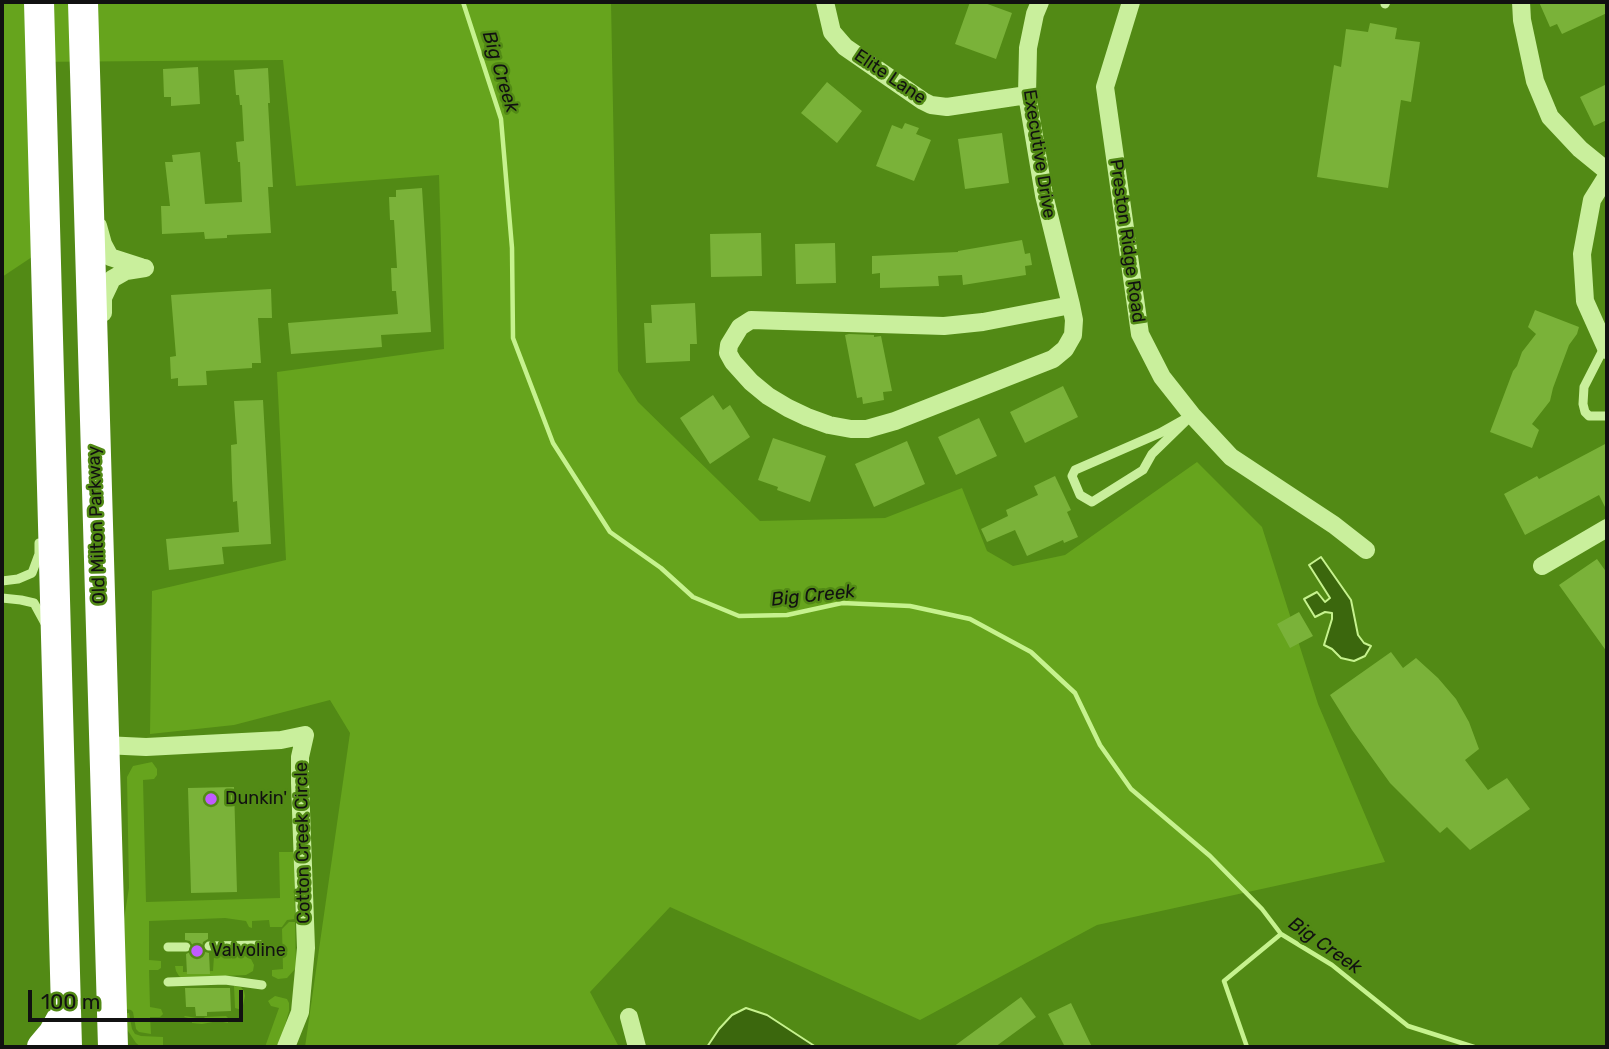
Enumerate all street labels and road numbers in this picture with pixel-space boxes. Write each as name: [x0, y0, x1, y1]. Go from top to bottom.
street label: Elite Lane: [850, 45, 930, 109]
street label: Executive Drive: [1018, 88, 1060, 220]
street label: Preston Ridge Road: [1105, 158, 1149, 324]
street label: Old Milton Parkway: [83, 445, 111, 605]
street label: Cotton Creek Circle: [291, 762, 315, 924]

